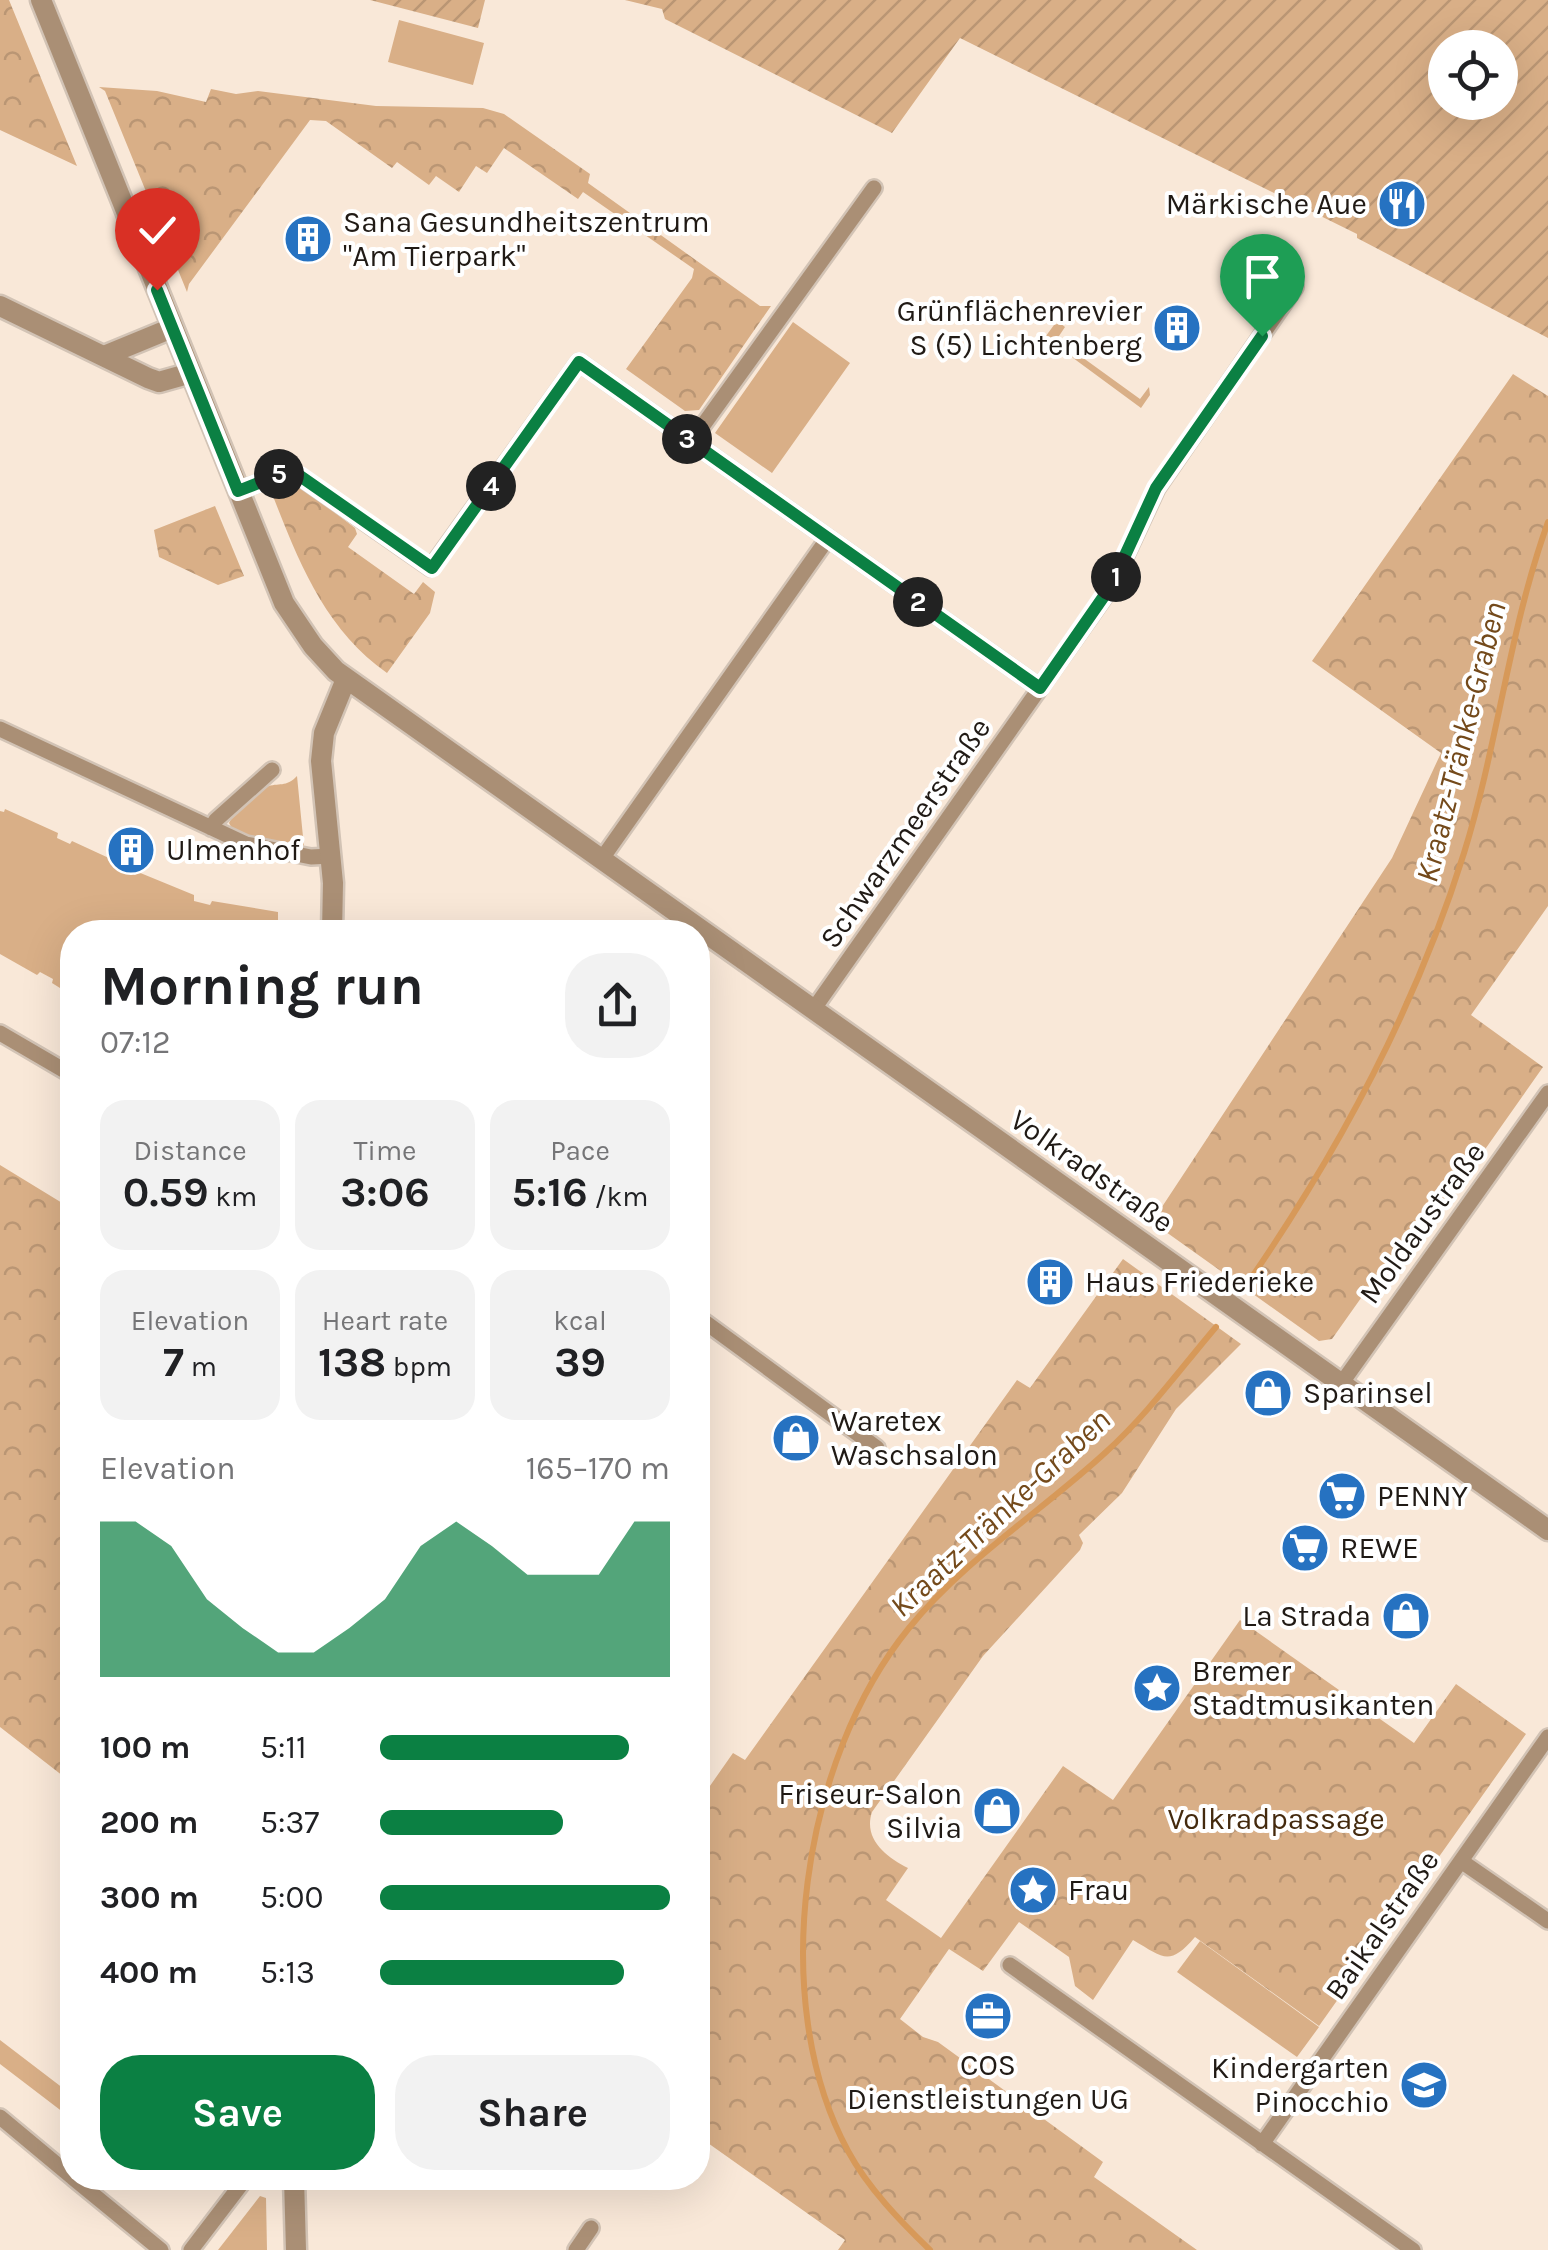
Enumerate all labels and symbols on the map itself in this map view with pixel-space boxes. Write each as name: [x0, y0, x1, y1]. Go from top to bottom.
restaurant icon: Märkische Aue: [1376, 178, 1428, 230]
place label: Märkische Aue: [1166, 186, 1367, 222]
pin: [115, 188, 200, 291]
place label: Sana Gesundheitszentrum "Am Tierpark": [343, 204, 710, 274]
building icon: Sana Gesundheitszentrum "Am Tierpark": [282, 213, 334, 265]
pin: [1220, 234, 1305, 337]
place label: Grünflächenrevier S (5) Lichtenberg: [897, 293, 1142, 363]
building icon: Grünflächenrevier S (5) Lichtenberg: [1151, 302, 1203, 354]
pin: 3: [662, 414, 712, 464]
pin: 5: [254, 449, 304, 499]
pin: 4: [466, 461, 516, 511]
pin: 1: [1091, 552, 1141, 602]
pin: 2: [893, 577, 943, 627]
water label: Kraatz-Tränke-Graben: [1408, 598, 1514, 886]
street label: Schwarzmeerstraße: [812, 711, 998, 955]
building icon: Ulmenhof: [105, 824, 157, 876]
place label: Ulmenhof: [166, 832, 301, 868]
street label: Volkradstraße: [1003, 1101, 1181, 1241]
street label: Moldaustraße: [1351, 1135, 1493, 1311]
building icon: Haus Friederieke: [1024, 1256, 1076, 1308]
place label: Haus Friederieke: [1085, 1264, 1314, 1300]
shop icon: Sparinsel: [1242, 1367, 1294, 1419]
place label: Sparinsel: [1303, 1375, 1433, 1411]
water label: Kraatz-Tränke-Graben: [882, 1401, 1118, 1625]
place label: Waretex Waschsalon: [831, 1403, 998, 1473]
shop icon: Waretex Waschsalon: [770, 1412, 822, 1464]
supermarket icon: PENNY: [1316, 1470, 1368, 1522]
place label: PENNY: [1377, 1478, 1469, 1514]
supermarket icon: REWE: [1279, 1522, 1331, 1574]
place label: REWE: [1340, 1530, 1419, 1566]
shop icon: La Strada: [1380, 1590, 1432, 1642]
place label: La Strada: [1242, 1598, 1371, 1634]
place label: Bremer Stadtmusikanten: [1192, 1653, 1434, 1723]
place icon: Bremer Stadtmusikanten: [1131, 1662, 1183, 1714]
place label: Friseur-Salon Silvia: [778, 1776, 962, 1846]
shop icon: Friseur-Salon Silvia: [971, 1785, 1023, 1837]
park label: Volkradpassage: [1167, 1801, 1385, 1837]
street label: Baikalstraße: [1317, 1843, 1447, 2007]
place icon: Frau: [1007, 1864, 1059, 1916]
place label: Frau: [1068, 1872, 1129, 1908]
office icon: COS Dienstleistungen UG: [962, 1990, 1014, 2042]
place label: COS Dienstleistungen UG: [847, 2047, 1129, 2117]
place label: Kindergarten Pinocchio: [1211, 2050, 1389, 2120]
school or university icon: Kindergarten Pinocchio: [1398, 2059, 1450, 2111]

